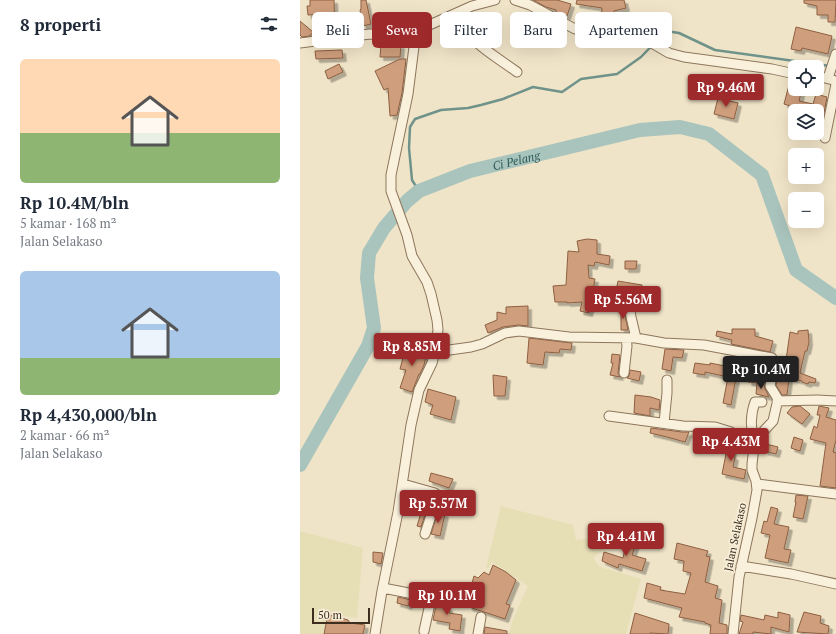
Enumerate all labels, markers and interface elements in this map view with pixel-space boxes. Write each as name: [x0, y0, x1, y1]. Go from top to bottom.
chip: Beli: [312, 12, 364, 48]
chip: Sewa: [372, 12, 432, 48]
chip: Filter: [440, 12, 502, 48]
chip: Baru: [510, 12, 567, 48]
chip: Apartemen: [575, 12, 672, 48]
text: 8 properti: [20, 13, 101, 36]
icon: filters: [258, 13, 280, 35]
map controls: [788, 60, 824, 228]
button: locate: [788, 60, 824, 96]
pin: Rp 9.46M: [685, 74, 767, 108]
text: Rp 9.46M: [697, 78, 755, 96]
icon: home: [114, 85, 186, 157]
button: layers: [788, 104, 824, 140]
water label: Ci Pelang: [491, 147, 542, 173]
button: +: [788, 148, 824, 184]
text: Rp 10.4M/bln: [20, 191, 129, 214]
button: −: [788, 192, 824, 228]
text: 5 kamar · 168 m²: [20, 214, 116, 232]
text: Jalan Selakaso: [20, 232, 102, 250]
pin: Rp 5.56M: [582, 286, 664, 320]
text: Rp 5.56M: [594, 290, 652, 308]
icon: home: [114, 297, 186, 369]
pin: Rp 8.85M: [371, 333, 453, 367]
text: Rp 8.85M: [383, 337, 441, 355]
pin: Rp 10.4M: [720, 356, 802, 390]
text: Rp 10.4M: [732, 360, 790, 378]
text: Rp 4,430,000/bln: [20, 403, 157, 426]
text: 2 kamar · 66 m²: [20, 426, 109, 444]
pin: Rp 4.43M: [690, 428, 772, 462]
text: Rp 4.43M: [702, 432, 760, 450]
text: Jalan Selakaso: [20, 444, 102, 462]
pin: Rp 5.57M: [397, 490, 479, 524]
text: Rp 5.57M: [409, 494, 467, 512]
street label: Jalan Selakaso: [721, 501, 749, 573]
pin: Rp 4.41M: [585, 523, 667, 557]
text: Rp 4.41M: [597, 527, 655, 545]
pin: Rp 10.1M: [406, 582, 488, 616]
text: Rp 10.1M: [418, 586, 476, 604]
scale bar: [312, 606, 370, 625]
text: 50 m: [318, 608, 342, 622]

